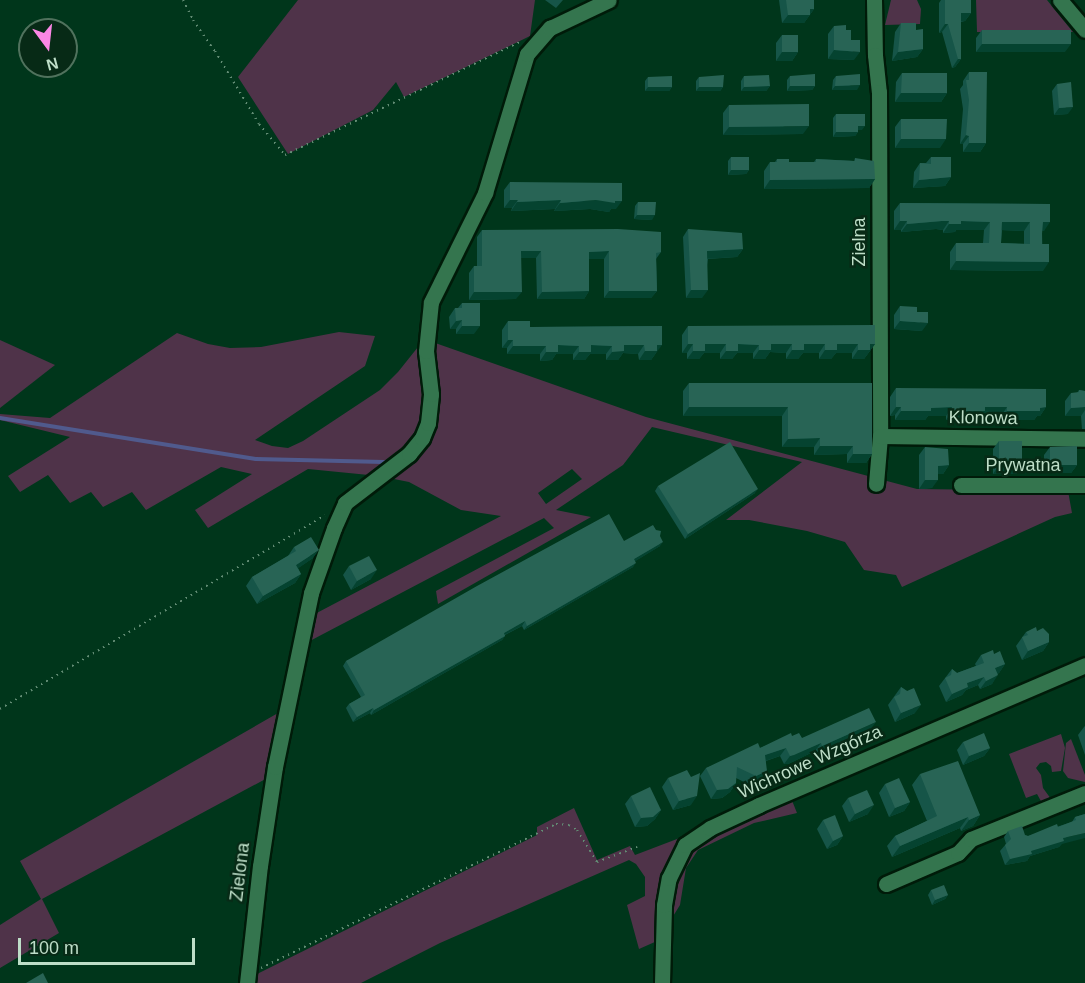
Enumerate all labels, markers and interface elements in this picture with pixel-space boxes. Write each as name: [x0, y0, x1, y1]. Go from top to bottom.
north arrow: [18, 18, 78, 78]
text: N: [44, 54, 60, 74]
street label: Zielna: [848, 217, 870, 267]
street label: Klonowa: [948, 407, 1018, 429]
street label: Prywatna: [985, 454, 1061, 476]
street label: Wichrowe Wzgórza: [735, 721, 885, 803]
street label: Zielona: [226, 841, 254, 903]
scale bar: [21, 926, 198, 964]
text: 100 m: [29, 938, 79, 958]

